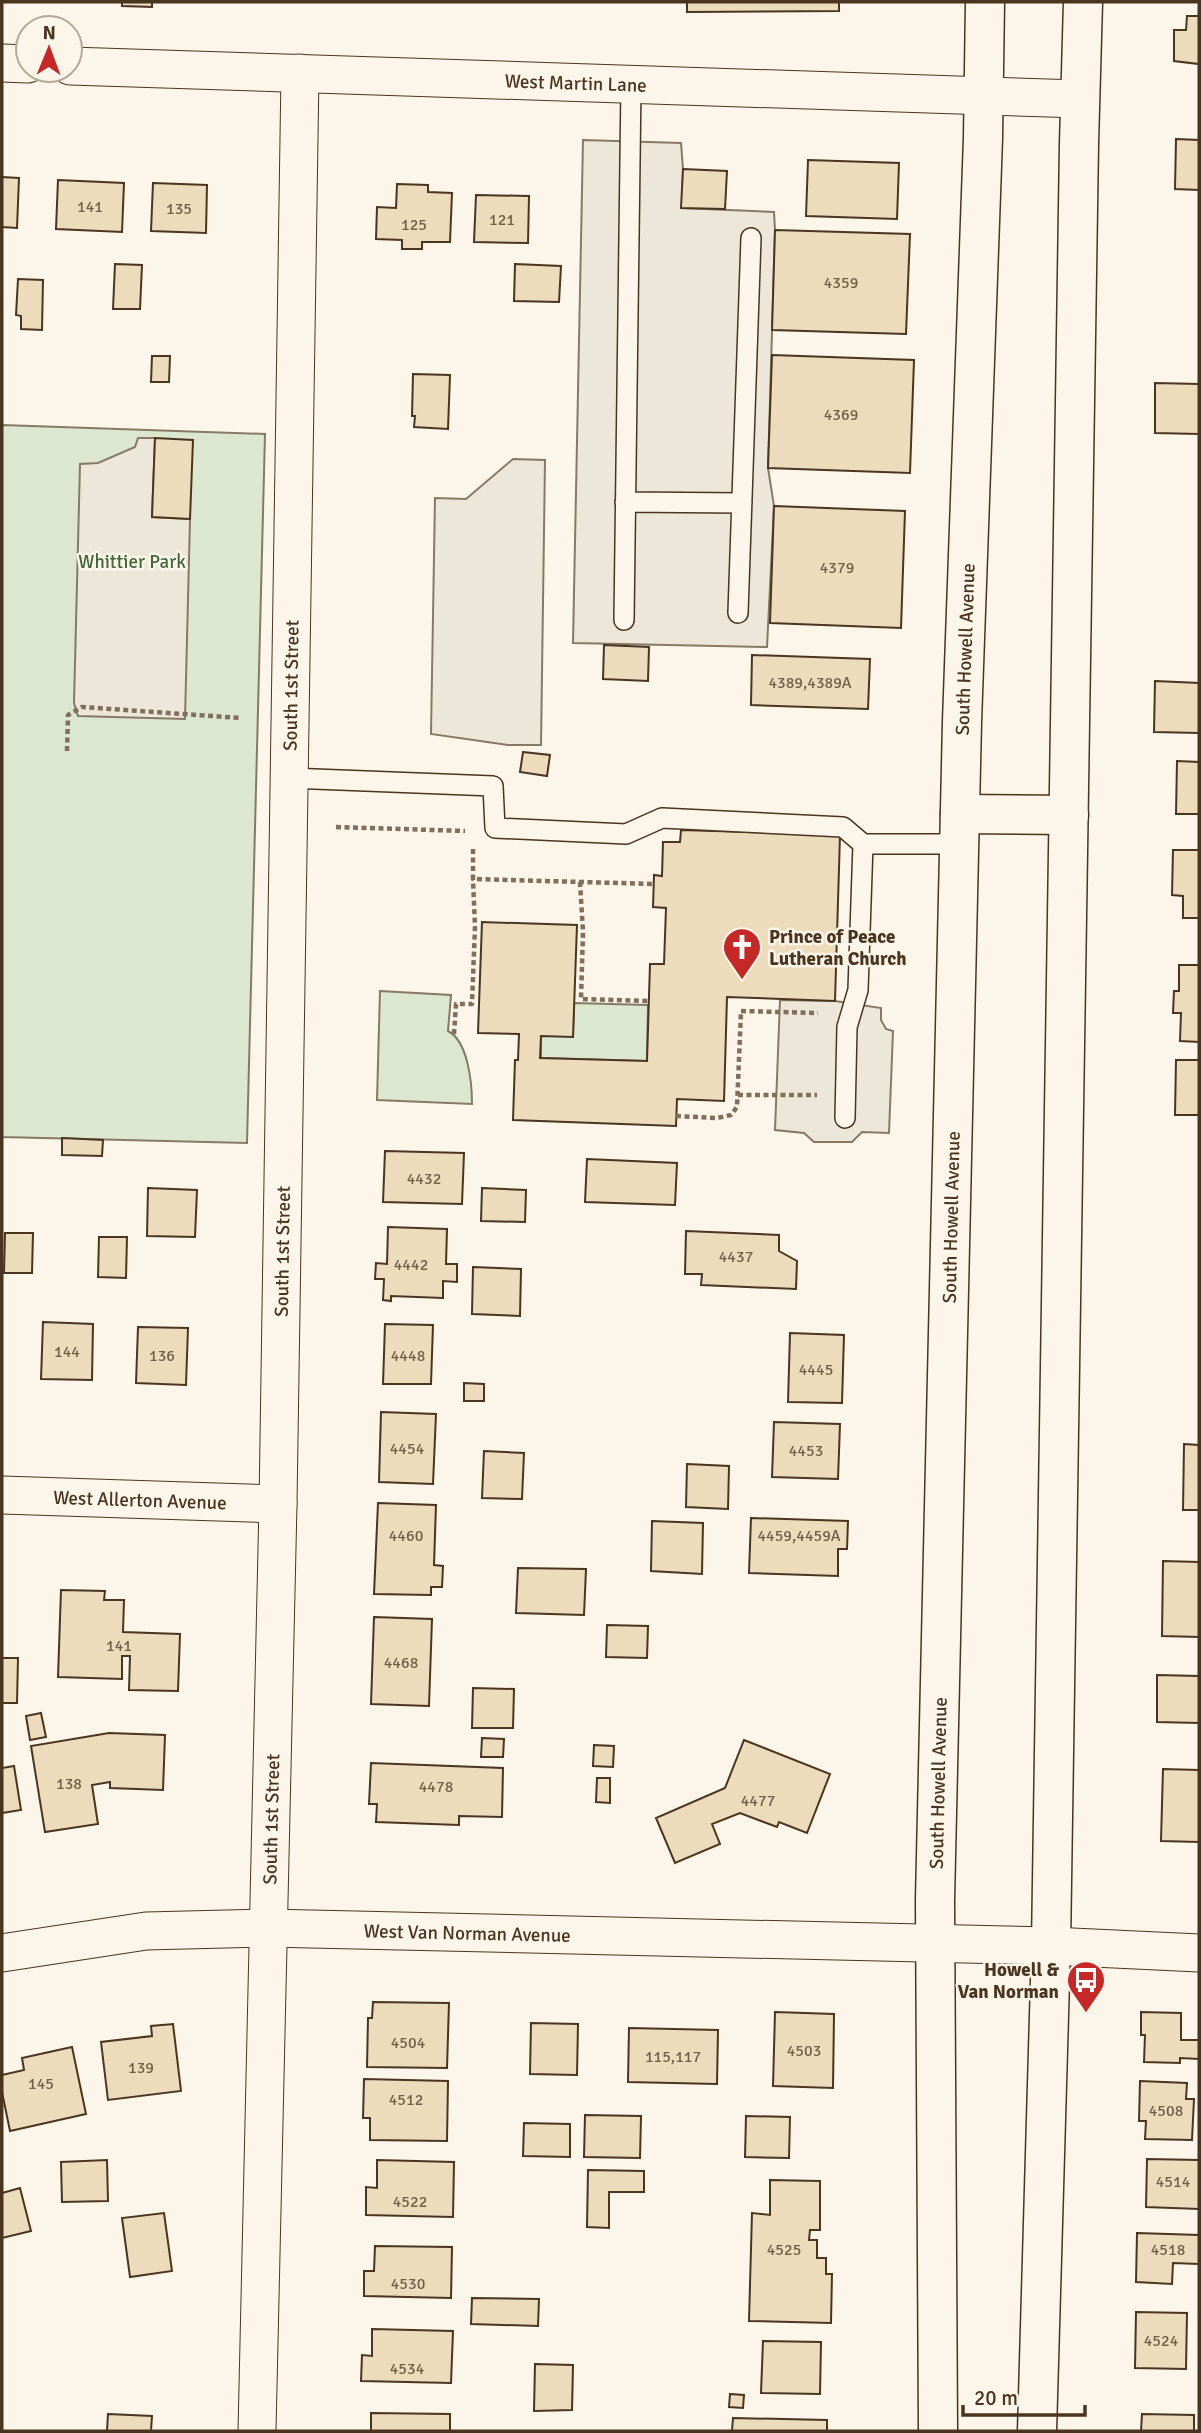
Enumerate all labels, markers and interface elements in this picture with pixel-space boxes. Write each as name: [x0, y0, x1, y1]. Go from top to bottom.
north arrow: [14, 14, 84, 84]
text: N: [42, 21, 56, 45]
street label: West Martin Lane: [504, 69, 647, 98]
house number: 141: [77, 197, 103, 217]
house number: 135: [166, 199, 192, 219]
house number: 121: [489, 210, 515, 230]
house number: 125: [401, 215, 427, 235]
house number: 4359: [824, 273, 858, 293]
house number: 4369: [824, 405, 858, 425]
park label: Whittier Park: [78, 550, 186, 574]
house number: 4379: [820, 558, 854, 578]
street label: South Howell Avenue: [951, 563, 981, 736]
street label: South 1st Street: [279, 619, 305, 751]
house number: 4389,4389A: [768, 673, 852, 693]
place label: Prince of Peace Lutheran Church: [769, 925, 907, 971]
church icon: Prince of Peace Lutheran Church: [721, 926, 763, 981]
street label: South Howell Avenue: [938, 1131, 966, 1304]
house number: 4432: [407, 1169, 441, 1189]
street label: South 1st Street: [270, 1185, 296, 1317]
house number: 4437: [719, 1247, 753, 1267]
house number: 4442: [394, 1255, 428, 1275]
house number: 144: [54, 1342, 80, 1362]
house number: 136: [149, 1346, 175, 1366]
house number: 4448: [391, 1346, 425, 1366]
house number: 4445: [799, 1360, 833, 1380]
house number: 4454: [390, 1439, 425, 1459]
house number: 4453: [789, 1441, 823, 1461]
street label: West Allerton Avenue: [53, 1486, 227, 1515]
house number: 4460: [389, 1526, 423, 1546]
house number: 4459,4459A: [757, 1526, 841, 1546]
house number: 141: [106, 1636, 132, 1656]
house number: 4468: [384, 1653, 418, 1673]
street label: South Howell Avenue: [925, 1697, 953, 1869]
street label: South 1st Street: [258, 1753, 285, 1885]
house number: 138: [56, 1774, 82, 1794]
house number: 4478: [419, 1777, 453, 1797]
house number: 4477: [741, 1791, 775, 1811]
street label: West Van Norman Avenue: [363, 1919, 571, 1948]
place label: Howell & Van Norman: [958, 1958, 1060, 2004]
bus stop icon: Howell & Van Norman: [1065, 1959, 1107, 2014]
house number: 4504: [391, 2033, 426, 2053]
house number: 4503: [787, 2041, 821, 2061]
house number: 115,117: [645, 2047, 701, 2067]
house number: 139: [128, 2058, 154, 2078]
house number: 145: [28, 2074, 54, 2094]
house number: 4512: [389, 2090, 423, 2110]
house number: 4508: [1149, 2101, 1183, 2121]
house number: 4514: [1156, 2172, 1191, 2192]
house number: 4522: [393, 2192, 427, 2212]
house number: 4525: [767, 2240, 801, 2260]
house number: 4518: [1151, 2240, 1185, 2260]
house number: 4530: [391, 2274, 425, 2294]
house number: 4524: [1144, 2331, 1179, 2351]
house number: 4534: [390, 2359, 425, 2379]
scale bar: [963, 2374, 1086, 2418]
text: 20 m: [974, 2385, 1018, 2411]

